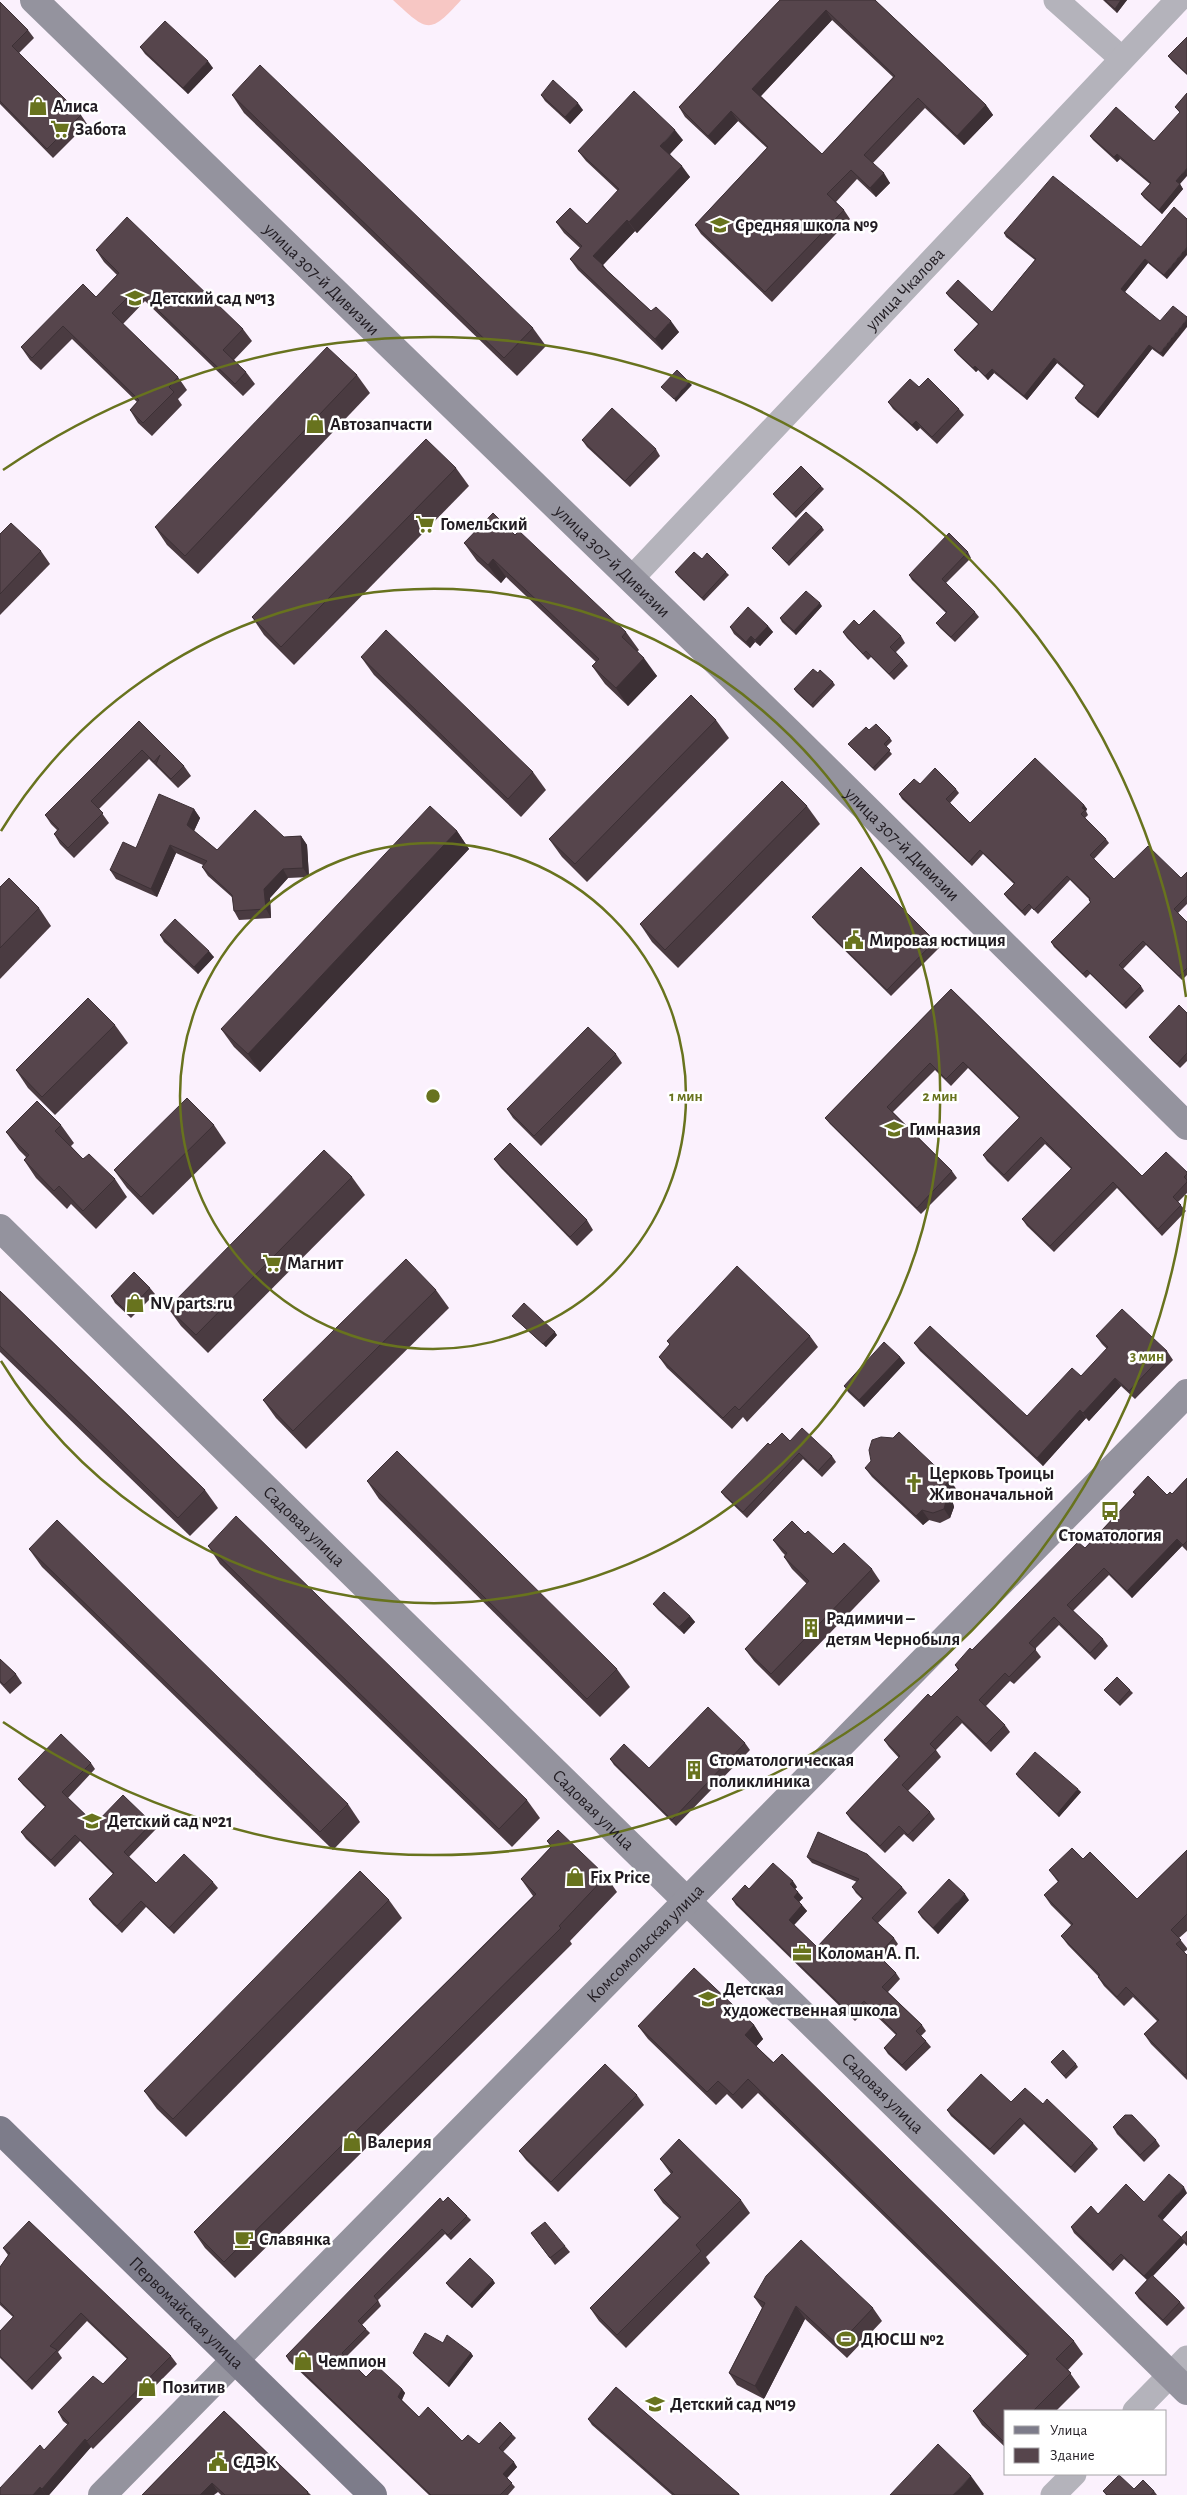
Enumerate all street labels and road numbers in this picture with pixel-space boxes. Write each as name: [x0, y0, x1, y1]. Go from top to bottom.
street label: улица 307-й Дивизии: [259, 219, 382, 340]
street label: улица Чкалова: [862, 245, 949, 335]
street label: улица 307-й Дивизии: [550, 501, 673, 621]
street label: улица 307-й Дивизии: [840, 784, 962, 905]
street label: Садовая улица: [259, 1483, 348, 1571]
street label: Садовая улица: [548, 1767, 637, 1854]
street label: Комсомольская улица: [584, 1881, 708, 2007]
street label: Садовая улица: [838, 2050, 927, 2137]
street label: Первомайская улица: [125, 2254, 246, 2373]

